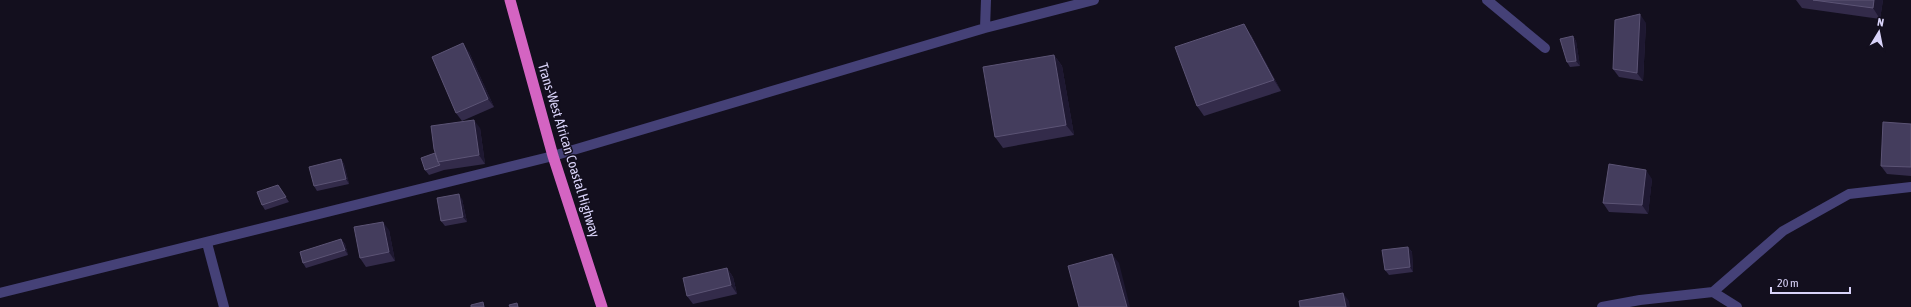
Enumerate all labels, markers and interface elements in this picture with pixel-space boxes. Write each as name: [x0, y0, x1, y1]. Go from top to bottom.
north arrow: [1859, 12, 1899, 52]
text: N: [1876, 16, 1885, 29]
street label: Trans-West African Coastal Highway: [535, 61, 603, 239]
scale bar: [1771, 269, 1850, 295]
text: 20 m: [1777, 276, 1799, 290]

